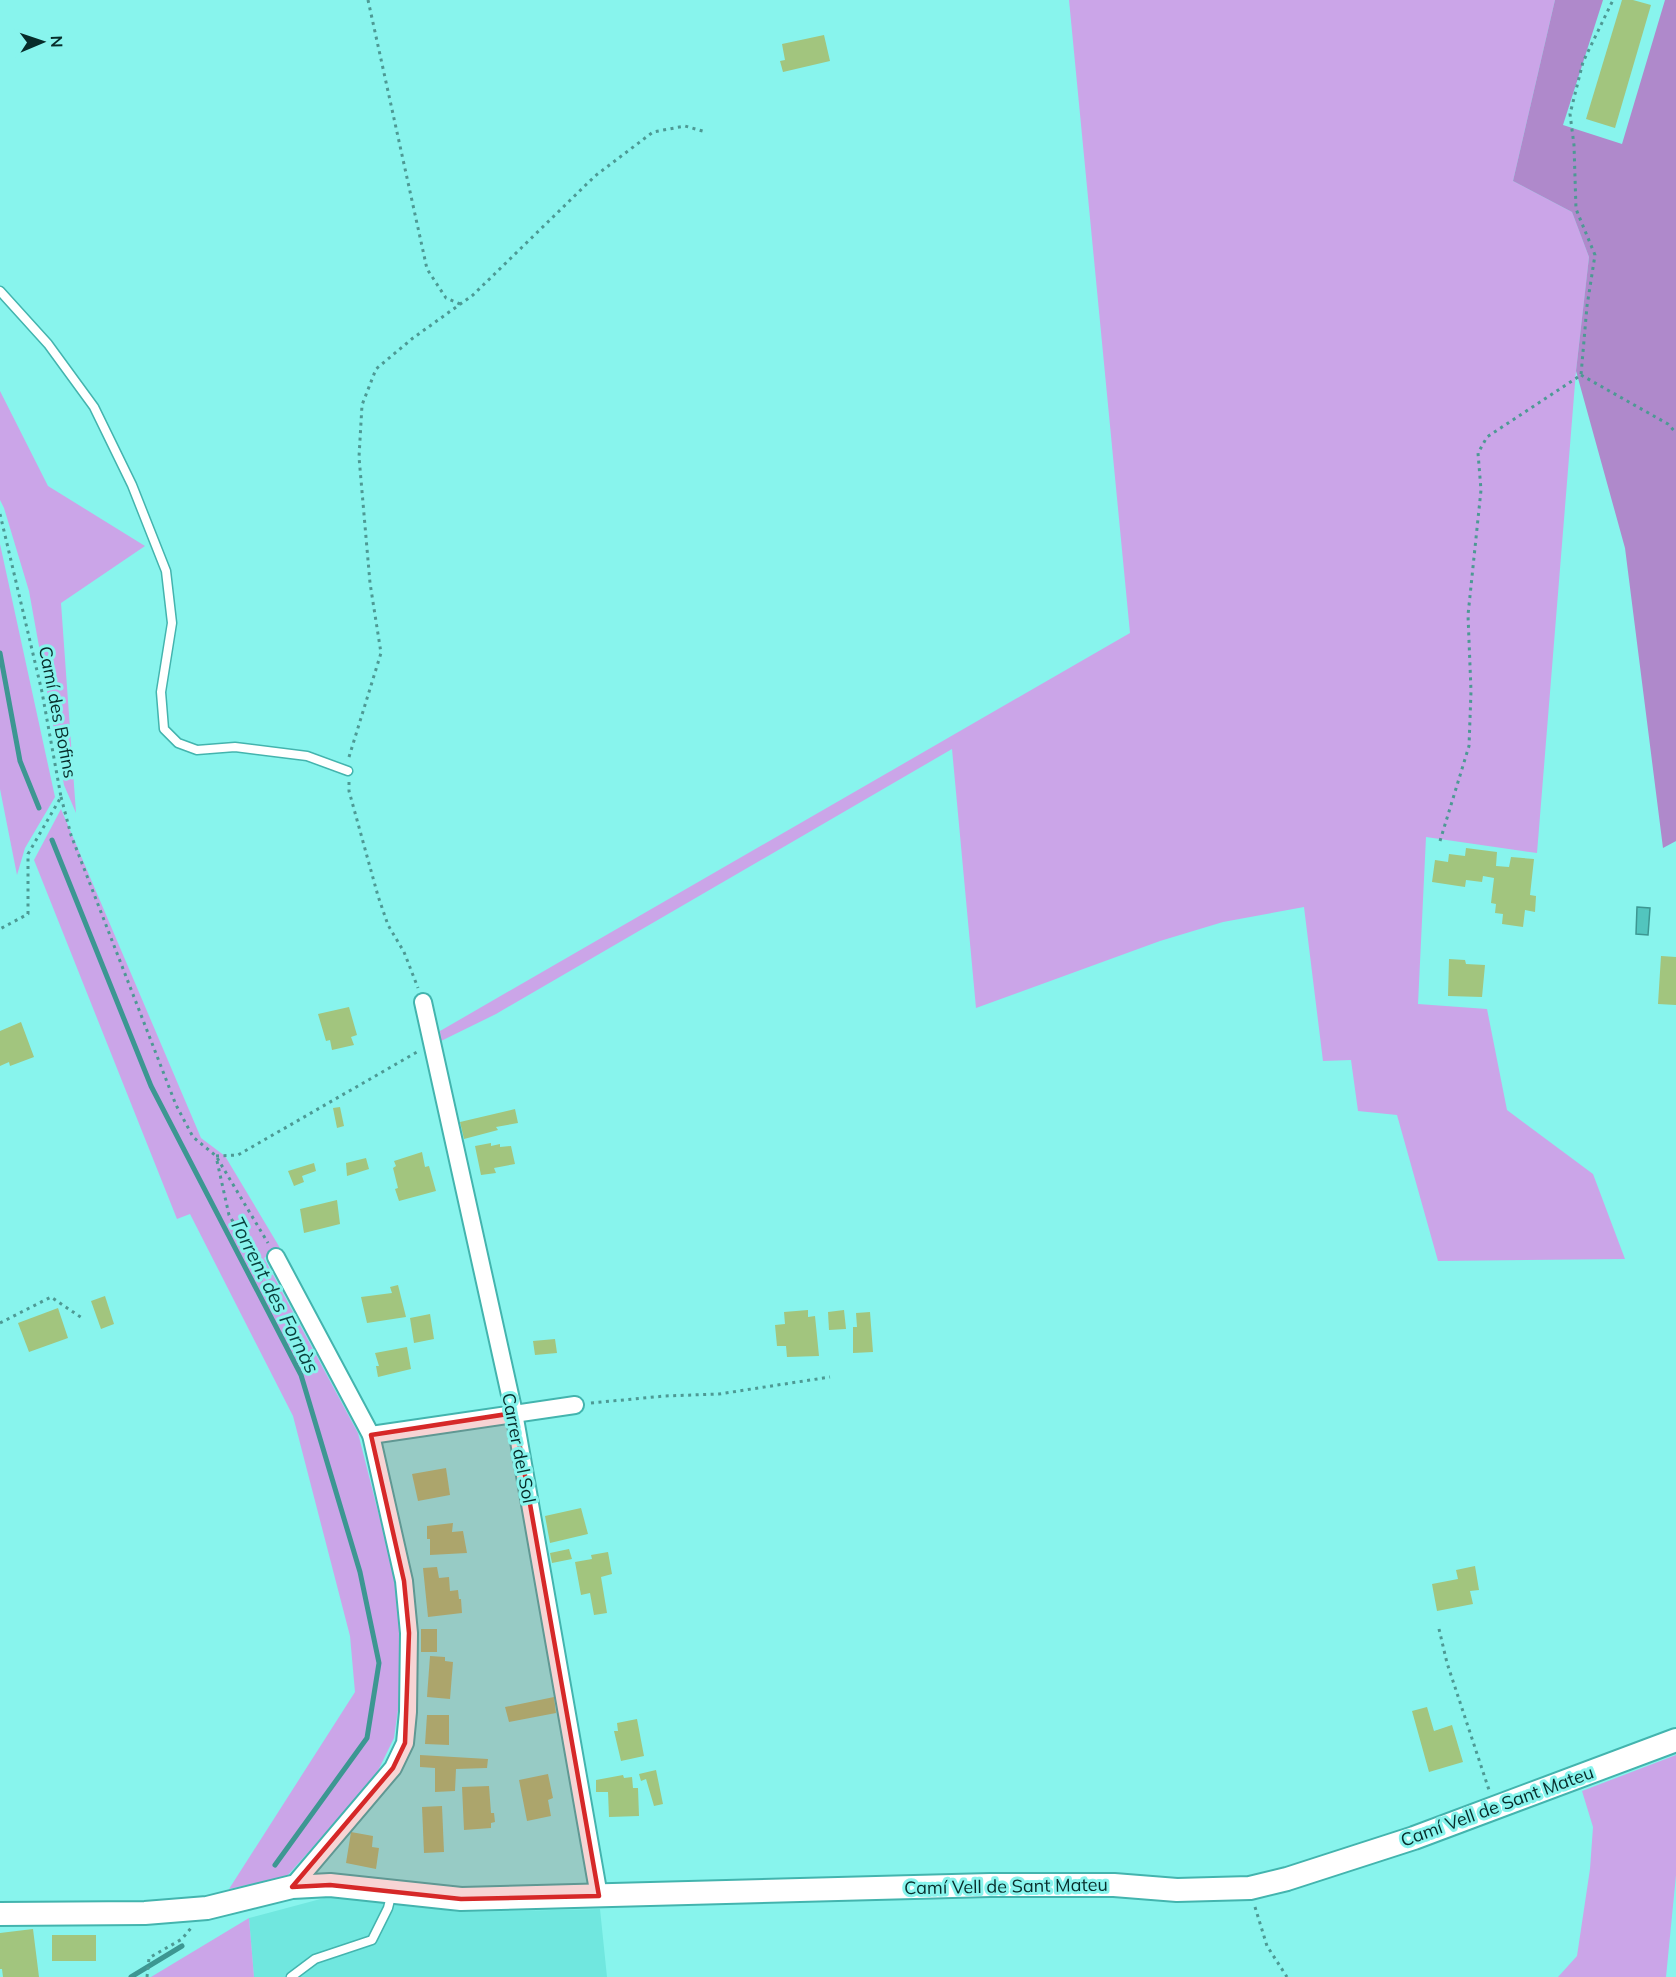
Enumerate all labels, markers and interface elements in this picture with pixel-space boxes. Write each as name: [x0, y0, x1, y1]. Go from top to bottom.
north arrow: [12, 12, 72, 72]
text: N: [47, 35, 67, 48]
street label: Camí des Bofins: [34, 644, 82, 780]
water label: Torrent des Fornàs: [225, 1213, 325, 1378]
street label: Carrer del Sol: [497, 1391, 541, 1505]
street label: Camí Vell de Sant Mateu: [1397, 1760, 1597, 1852]
street label: Camí Vell de Sant Mateu: [904, 1873, 1108, 1899]

